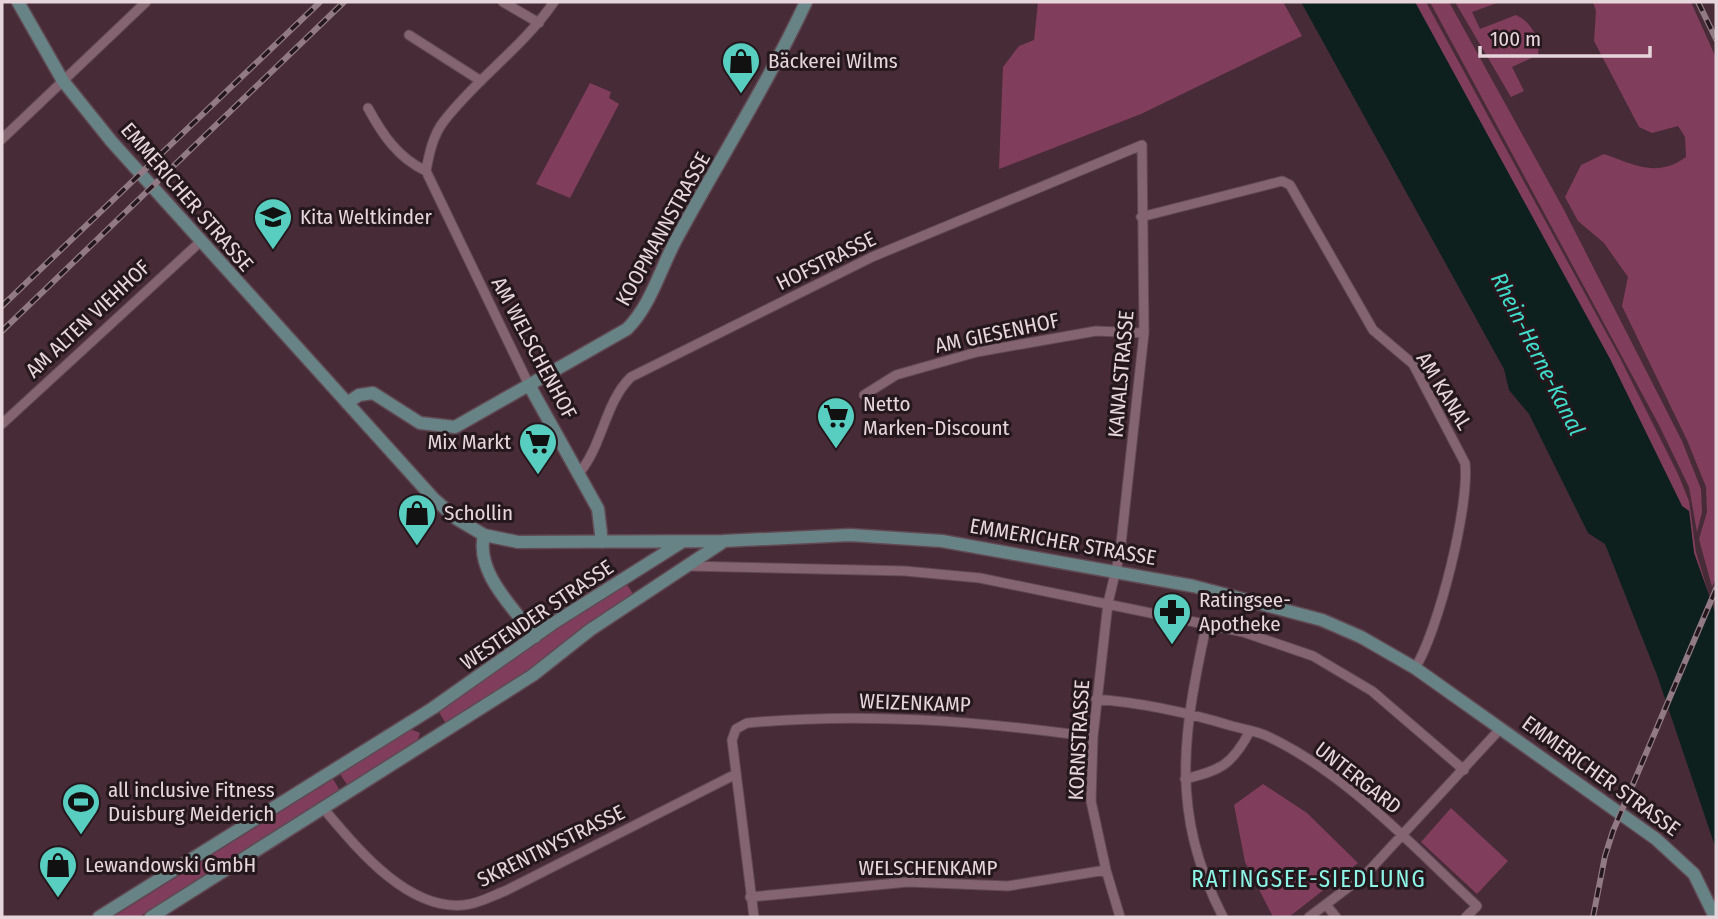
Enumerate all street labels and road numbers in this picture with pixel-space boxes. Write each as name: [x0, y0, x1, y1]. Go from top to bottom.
street label: EMMERICHER STRASSE: [115, 117, 259, 277]
street label: KOOPMANNSTRASSE: [610, 148, 716, 310]
street label: HOFSTRASSE: [772, 226, 880, 296]
street label: AM ALTEN VIEHHOF: [20, 255, 156, 383]
street label: AM WELSCHENHOF: [486, 273, 582, 423]
street label: AM GIESENHOF: [933, 307, 1061, 359]
street label: KANALSTRASSE: [1102, 309, 1140, 439]
street label: AM KANAL: [1411, 347, 1478, 435]
street label: EMMERICHER STRASSE: [968, 513, 1158, 571]
street label: WESTENDER STRASSE: [456, 554, 618, 676]
street label: KORNSTRASSE: [1063, 679, 1095, 801]
street label: WEIZENKAMP: [859, 688, 971, 718]
street label: EMMERICHER STRASSE: [1517, 710, 1685, 842]
street label: UNTERGARD: [1310, 736, 1406, 820]
street label: SKRENTNYSTRASSE: [473, 799, 629, 893]
street label: WELSCHENKAMP: [858, 855, 998, 881]

